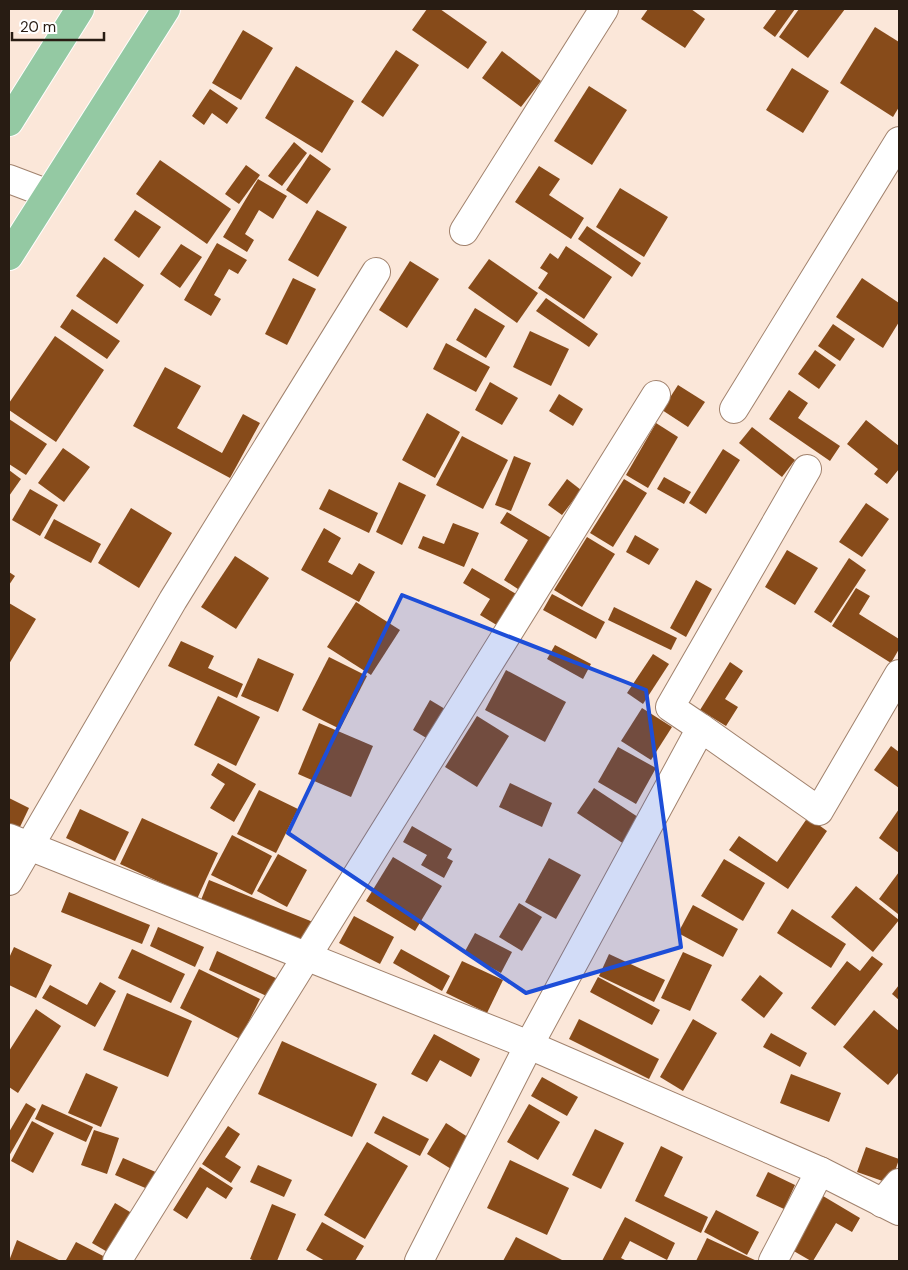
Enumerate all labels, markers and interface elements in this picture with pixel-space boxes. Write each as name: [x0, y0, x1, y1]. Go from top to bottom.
scale bar: [12, 10, 105, 42]
text: 20 m: [20, 17, 56, 37]

